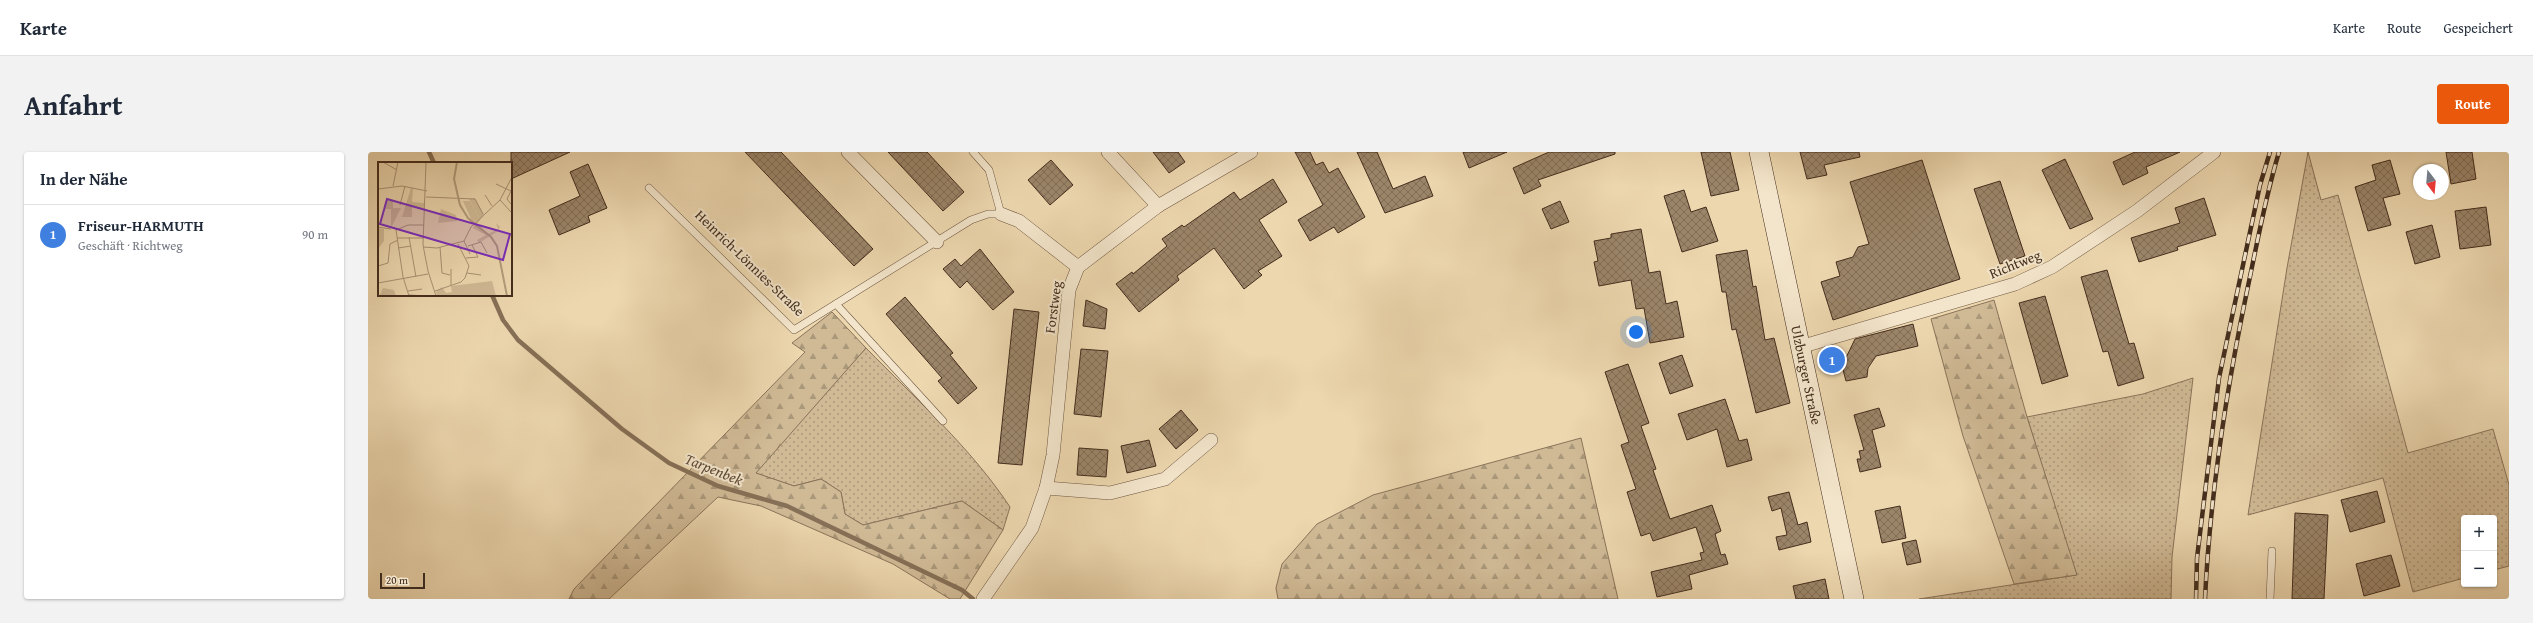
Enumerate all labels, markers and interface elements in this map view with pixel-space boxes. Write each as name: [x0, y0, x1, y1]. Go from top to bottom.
text: Karte: [20, 14, 67, 42]
text: Karte: [2333, 18, 2365, 38]
text: Route: [2387, 18, 2421, 38]
text: Gespeichert: [2443, 18, 2513, 38]
text: Anfahrt: [24, 84, 123, 125]
button: Route: [2437, 84, 2509, 124]
inset map: [378, 162, 512, 296]
north arrow: [2413, 164, 2449, 200]
text: In der Nähe: [40, 166, 128, 191]
street label: Heinrich-Lönnies-Straße: [691, 205, 810, 321]
text: Friseur-HARMUTH: [78, 215, 204, 236]
text: 1: [50, 225, 56, 244]
text: 90 m: [302, 225, 328, 244]
text: Geschäft · Richtweg: [78, 236, 183, 255]
street label: Richtweg: [1986, 245, 2044, 283]
street label: Forstweg: [1039, 279, 1067, 335]
your location: [1626, 322, 1646, 342]
street label: Ulzburger Straße: [1786, 323, 1827, 427]
pin: 1: [1819, 345, 1845, 375]
water label: Tarpenbek: [682, 448, 746, 490]
map controls: [2461, 515, 2497, 587]
button: +: [2461, 515, 2497, 551]
button: −: [2461, 551, 2497, 587]
scale bar: [380, 571, 425, 590]
text: 20 m: [386, 572, 408, 588]

